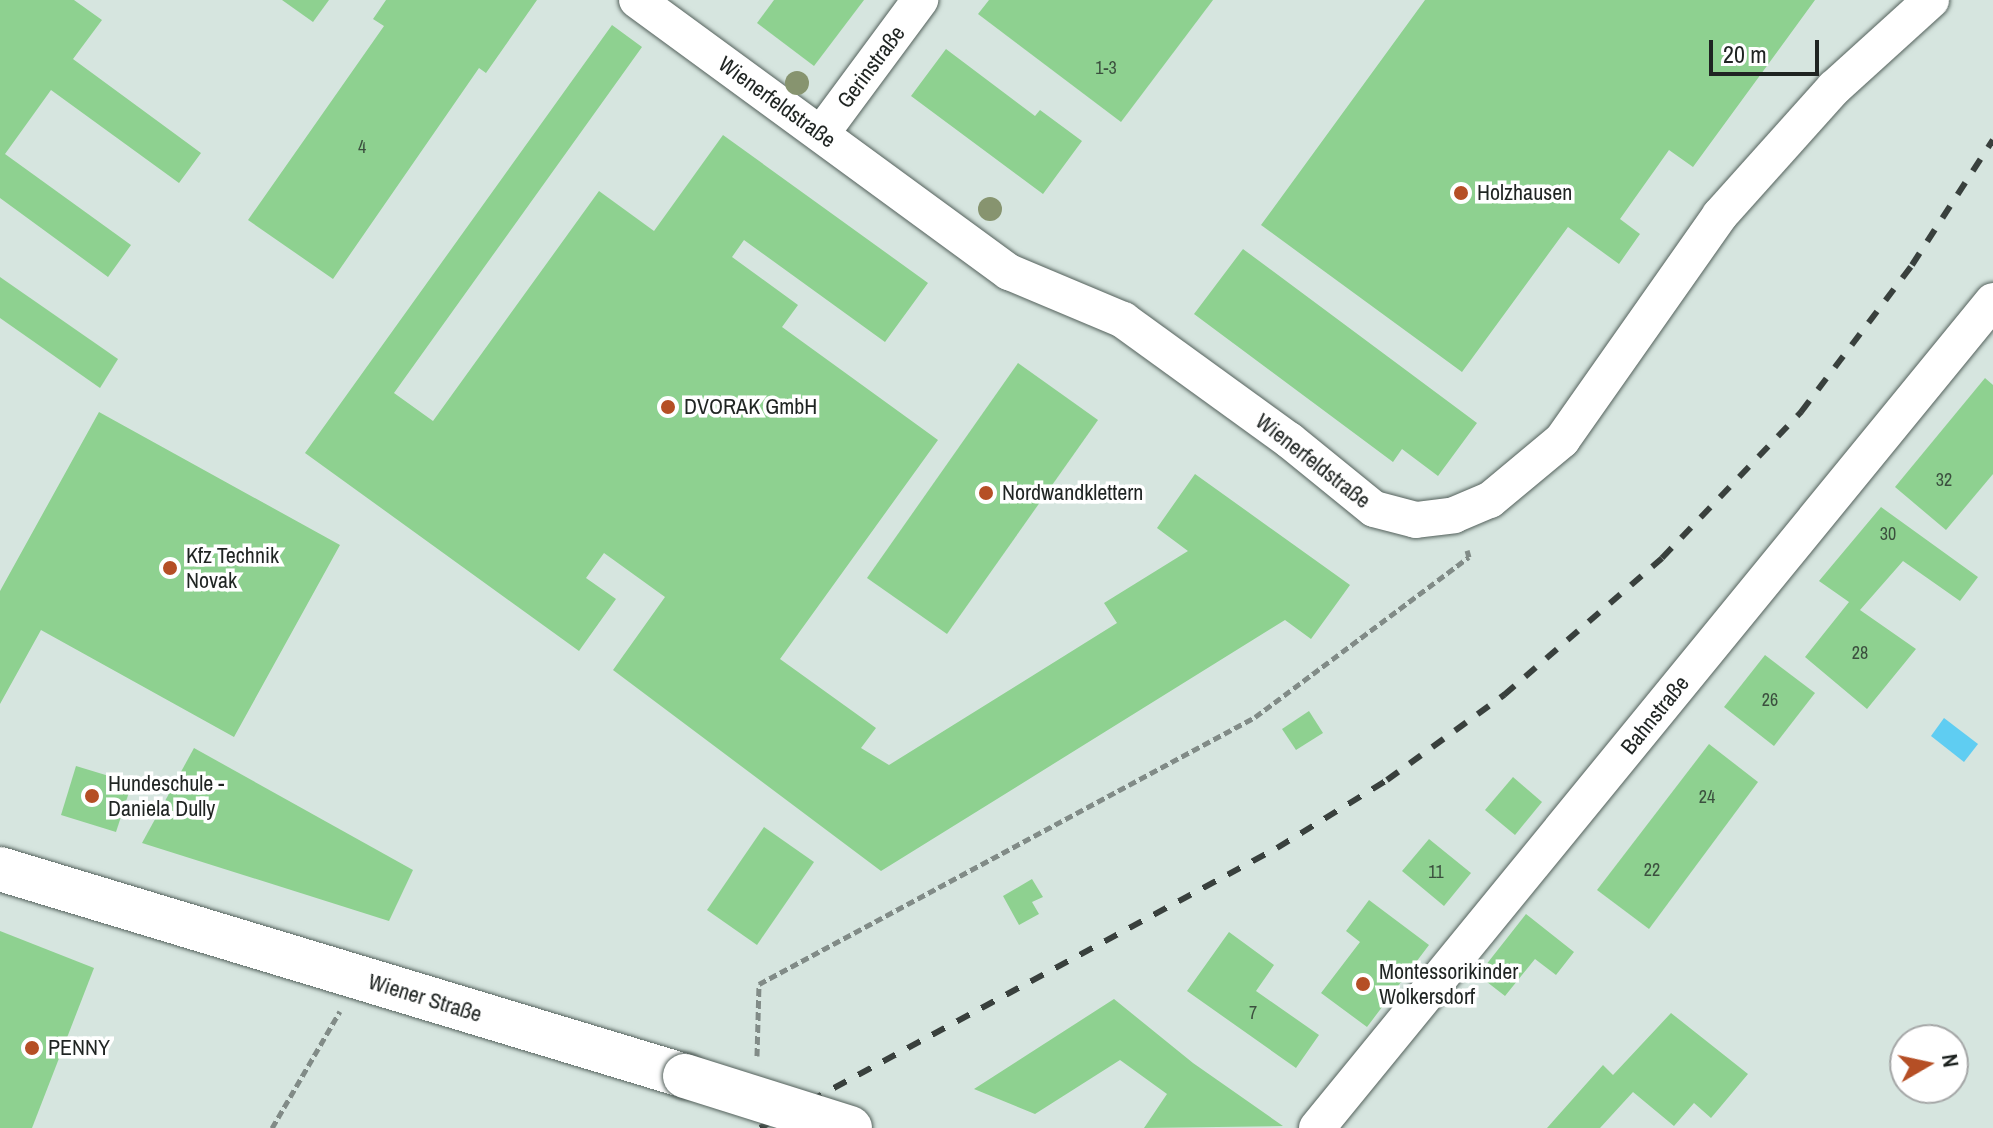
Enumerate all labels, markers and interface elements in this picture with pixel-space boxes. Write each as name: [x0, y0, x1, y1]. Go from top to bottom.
street label: Gerinstraße: [831, 21, 911, 113]
scale bar: [1713, 24, 1823, 74]
text: 20 m: [1723, 38, 1767, 70]
street label: Wienerfeldstraße: [713, 51, 841, 153]
house number: 1-3: [1095, 57, 1117, 79]
house number: 4: [358, 136, 366, 158]
place label: Holzhausen: [1477, 180, 1572, 206]
marker: Holzhausen: [1452, 184, 1470, 202]
place label: DVORAK GmbH: [684, 394, 817, 420]
marker: DVORAK GmbH: [659, 398, 677, 416]
street label: Wienerfeldstraße: [1250, 408, 1376, 514]
house number: 32: [1936, 469, 1952, 491]
place label: Nordwandklettern: [1002, 480, 1143, 506]
marker: Nordwandklettern: [977, 484, 995, 502]
house number: 30: [1880, 523, 1896, 545]
place label: Kfz Technik Novak: [186, 542, 279, 594]
marker: Kfz Technik Novak: [161, 559, 179, 577]
house number: 28: [1852, 642, 1868, 664]
street label: Bahnstraße: [1615, 670, 1695, 760]
house number: 26: [1762, 689, 1778, 711]
place label: Hundeschule - Daniela Dully: [108, 770, 224, 822]
house number: 24: [1699, 786, 1715, 808]
marker: Hundeschule - Daniela Dully: [83, 787, 101, 805]
house number: 22: [1644, 859, 1660, 881]
house number: 11: [1428, 861, 1444, 883]
place label: Montessorikinder Wolkersdorf: [1379, 958, 1518, 1010]
street label: Wiener Straße: [365, 968, 485, 1028]
marker: Montessorikinder Wolkersdorf: [1354, 975, 1372, 993]
house number: 7: [1249, 1002, 1257, 1024]
north arrow: [1889, 1024, 1969, 1104]
place label: PENNY: [48, 1035, 110, 1061]
marker: PENNY: [23, 1039, 41, 1057]
text: N: [1935, 1052, 1967, 1069]

